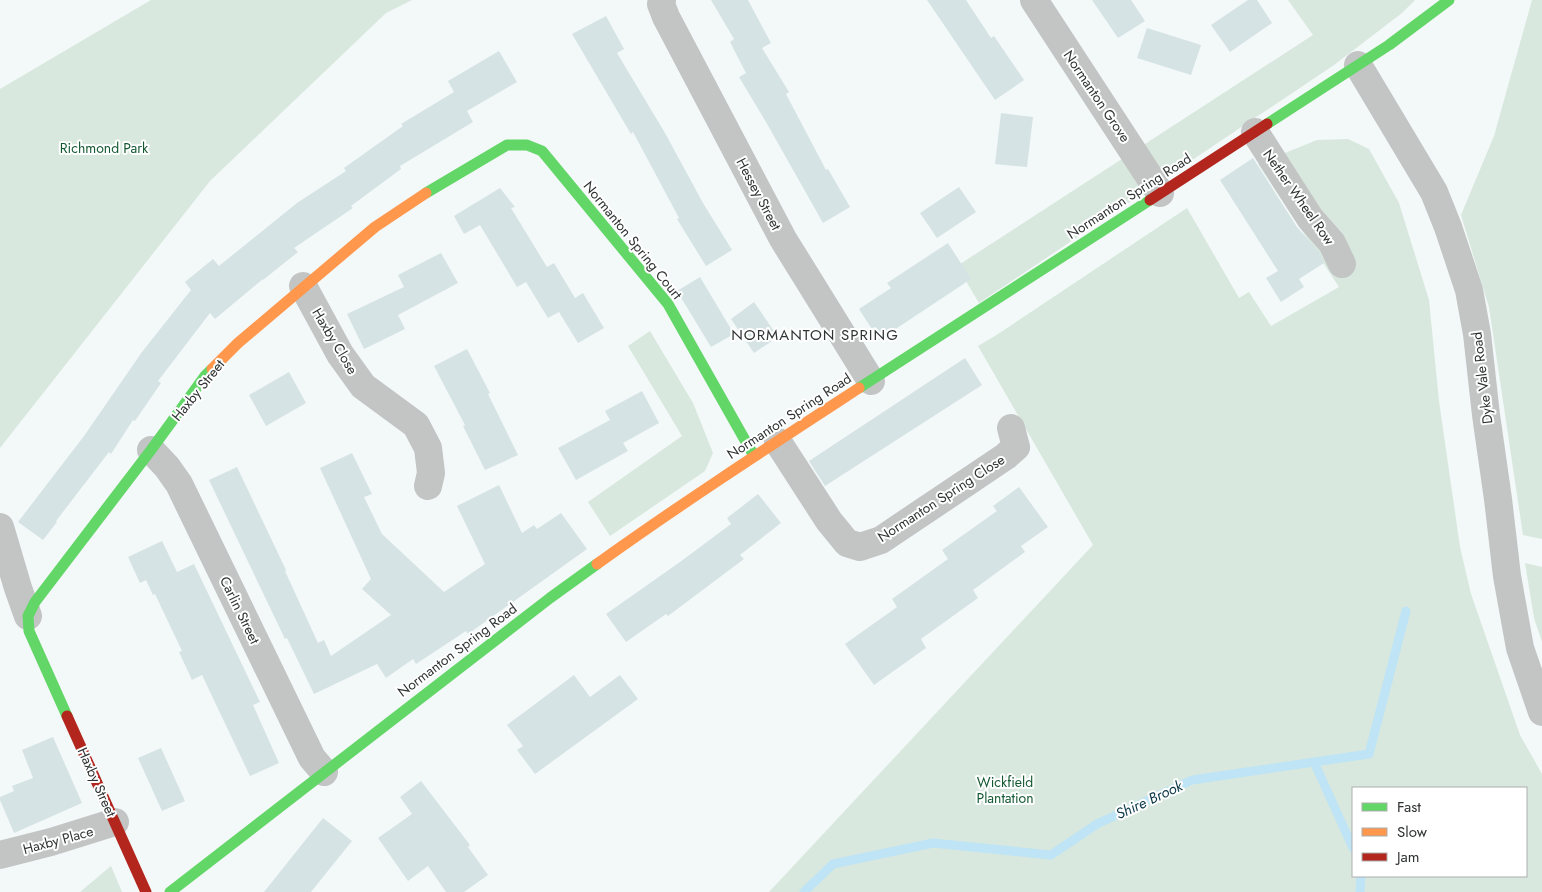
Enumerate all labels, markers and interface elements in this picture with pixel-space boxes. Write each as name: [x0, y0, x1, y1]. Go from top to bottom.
street label: Normanton Grove: [1059, 46, 1135, 146]
park label: Richmond Park: [60, 138, 149, 158]
street label: Nether Wheel Row: [1258, 145, 1340, 249]
street label: Normanton Spring Road: [1063, 148, 1195, 244]
street label: Hessey Street: [732, 154, 787, 234]
street label: Normanton Spring Court: [579, 176, 687, 304]
street label: Haxby Close: [307, 304, 363, 378]
district label: NORMANTON SPRING: [731, 324, 899, 346]
street label: Dyke Vale Road: [1466, 331, 1498, 425]
street label: Haxby Street: [167, 354, 230, 425]
street label: Normanton Spring Road: [723, 368, 855, 464]
street label: Normanton Spring Close: [874, 449, 1008, 547]
street label: Carlin Street: [215, 573, 265, 648]
street label: Normanton Spring Road: [393, 598, 521, 702]
street label: Haxby Street: [73, 744, 121, 821]
park label: Wickfield Plantation: [976, 772, 1034, 808]
water label: Shire Brook: [1112, 775, 1187, 825]
legend: [1352, 787, 1527, 877]
text: Fast: [1397, 796, 1421, 818]
street label: Haxby Place: [20, 821, 96, 859]
text: Slow: [1397, 821, 1428, 843]
text: Jam: [1395, 846, 1420, 868]

